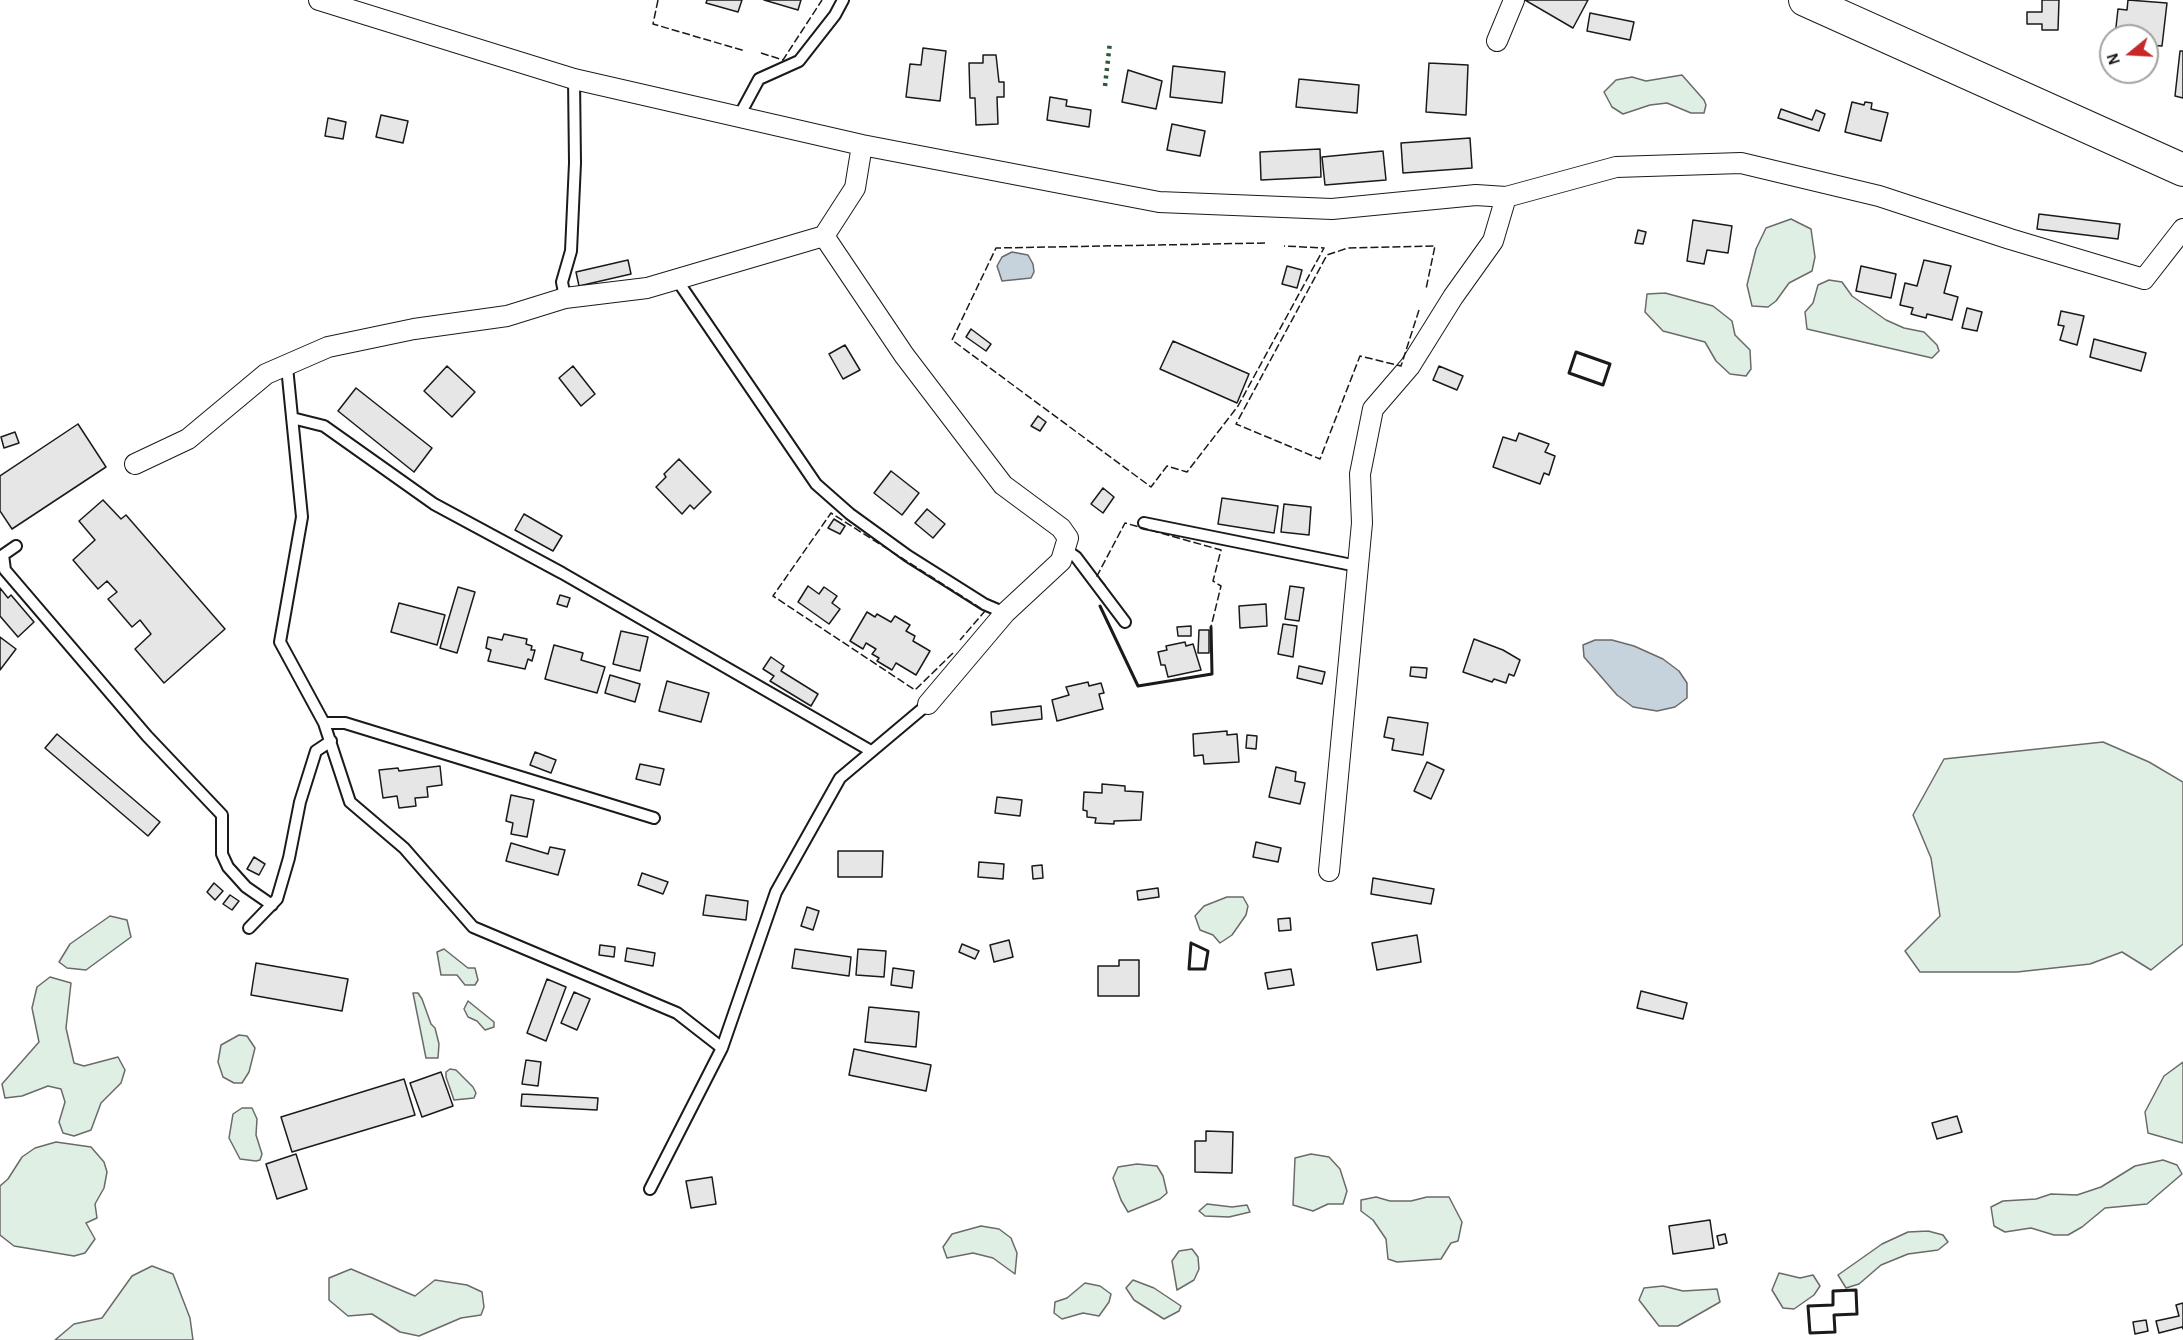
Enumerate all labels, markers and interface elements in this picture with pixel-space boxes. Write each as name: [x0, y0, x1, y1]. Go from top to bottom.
north arrow: [2099, 24, 2159, 84]
text: N: [2104, 51, 2123, 67]

